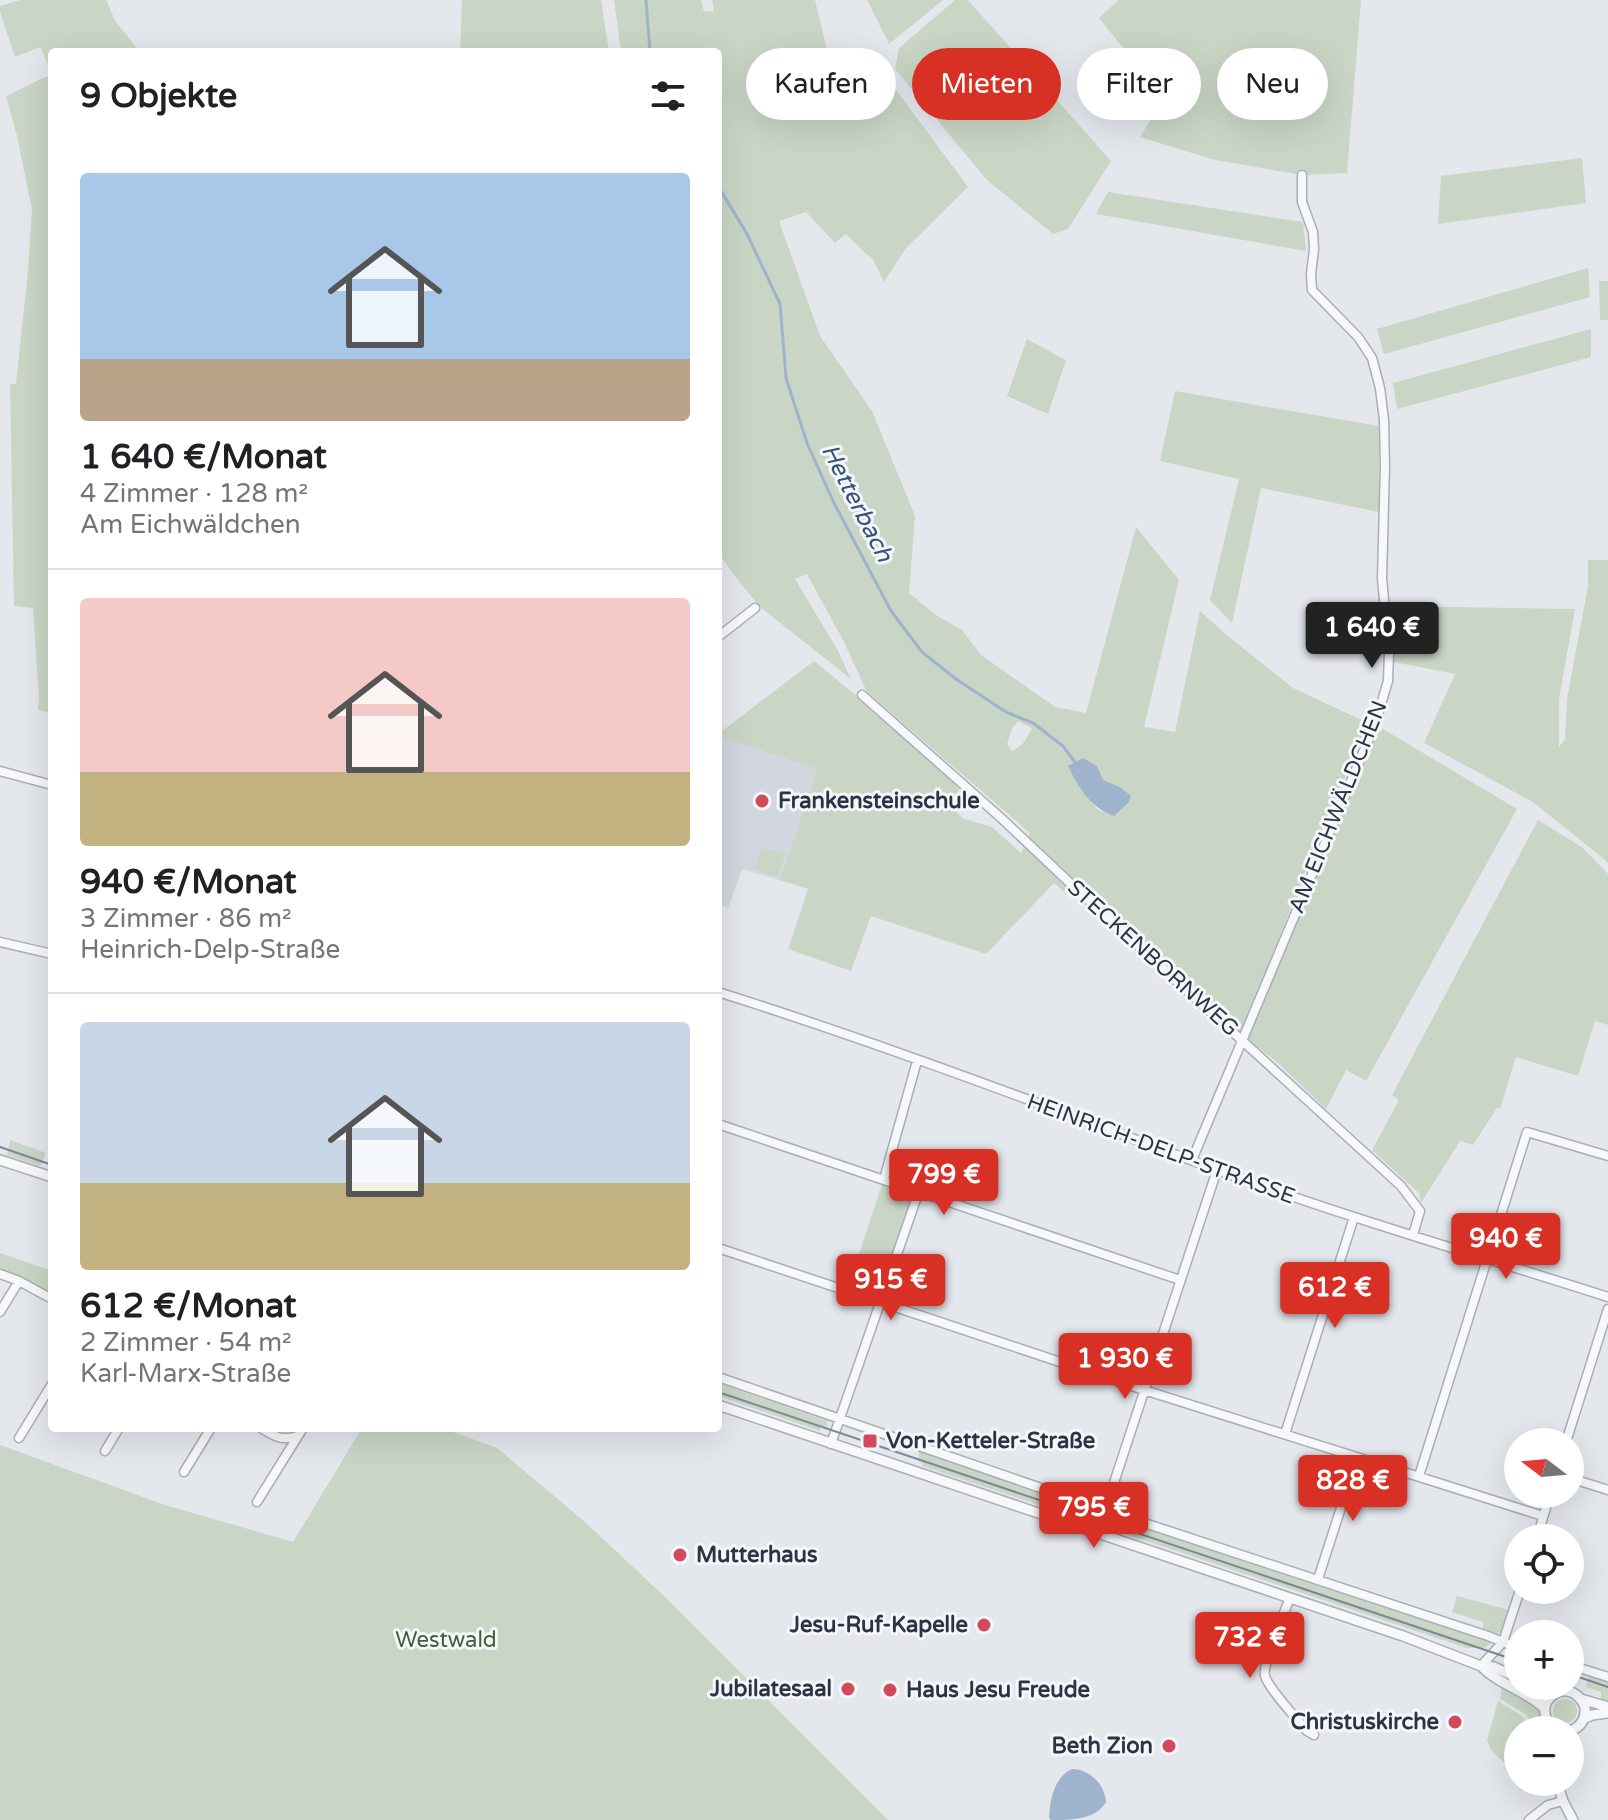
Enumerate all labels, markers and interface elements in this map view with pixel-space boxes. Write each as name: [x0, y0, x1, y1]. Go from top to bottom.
chip: Kaufen: [746, 48, 896, 120]
chip: Mieten: [912, 48, 1061, 120]
chip: Filter: [1077, 48, 1201, 120]
chip: Neu: [1217, 48, 1328, 120]
icon: filters: [646, 74, 690, 118]
text: 9 Objekte: [80, 76, 237, 117]
icon: home: [313, 225, 457, 369]
text: 1 640 €/Monat: [80, 437, 327, 478]
water label: Hetterbach: [815, 439, 900, 568]
text: 4 Zimmer · 128 m²: [80, 478, 308, 509]
text: Am Eichwäldchen: [80, 509, 301, 540]
pin: 1 640 €: [1298, 602, 1446, 670]
text: 1 640 €: [1324, 612, 1420, 643]
icon: home: [313, 650, 457, 794]
street label: AM EICHWÄLDCHEN: [1283, 697, 1393, 917]
place label: Frankensteinschule: [778, 788, 980, 814]
marker: Frankensteinschule: [753, 792, 771, 810]
text: 940 €/Monat: [80, 862, 297, 903]
street label: STECKENBORNWEG: [1062, 874, 1244, 1042]
text: 3 Zimmer · 86 m²: [80, 903, 292, 934]
text: Heinrich-Delp-Straße: [80, 934, 340, 965]
icon: home: [313, 1074, 457, 1218]
street label: HEINRICH-DELP-STRASSE: [1023, 1088, 1299, 1210]
pin: 799 €: [888, 1149, 1000, 1217]
text: 799 €: [907, 1159, 981, 1190]
pin: 940 €: [1450, 1213, 1562, 1281]
text: 940 €: [1469, 1223, 1543, 1254]
pin: 915 €: [835, 1254, 947, 1322]
pin: 612 €: [1279, 1262, 1391, 1330]
text: 915 €: [854, 1264, 928, 1295]
text: 612 €: [1298, 1272, 1372, 1303]
text: 612 €/Monat: [80, 1286, 297, 1327]
text: 2 Zimmer · 54 m²: [80, 1327, 292, 1358]
pin: 1 930 €: [1051, 1333, 1199, 1401]
text: 1 930 €: [1077, 1343, 1173, 1374]
text: Karl-Marx-Straße: [80, 1358, 291, 1389]
place label: Von-Ketteler-Straße: [886, 1428, 1095, 1454]
north arrow: [1504, 1428, 1584, 1508]
map controls: [1504, 1428, 1584, 1796]
marker: Von-Ketteler-Straße: [861, 1432, 879, 1450]
pin: 828 €: [1297, 1455, 1409, 1523]
text: 828 €: [1316, 1465, 1390, 1496]
pin: 795 €: [1038, 1482, 1150, 1550]
text: 795 €: [1057, 1492, 1131, 1523]
button: locate: [1504, 1524, 1584, 1604]
place label: Mutterhaus: [696, 1542, 818, 1568]
marker: Mutterhaus: [671, 1546, 689, 1564]
place label: Jesu-Ruf-Kapelle: [789, 1612, 968, 1638]
pin: 732 €: [1194, 1612, 1306, 1680]
marker: Jesu-Ruf-Kapelle: [975, 1616, 993, 1634]
button: +: [1504, 1620, 1584, 1700]
text: 732 €: [1213, 1622, 1287, 1653]
park label: Westwald: [395, 1627, 497, 1653]
place label: Jubilatesaal: [709, 1676, 832, 1702]
place label: Haus Jesu Freude: [906, 1677, 1090, 1703]
marker: Jubilatesaal: [839, 1680, 857, 1698]
marker: Haus Jesu Freude: [881, 1681, 899, 1699]
place label: Christuskirche: [1290, 1709, 1439, 1735]
marker: Christuskirche: [1446, 1713, 1464, 1731]
button: −: [1504, 1716, 1584, 1796]
place label: Beth Zion: [1052, 1733, 1153, 1759]
marker: Beth Zion: [1160, 1737, 1178, 1755]

